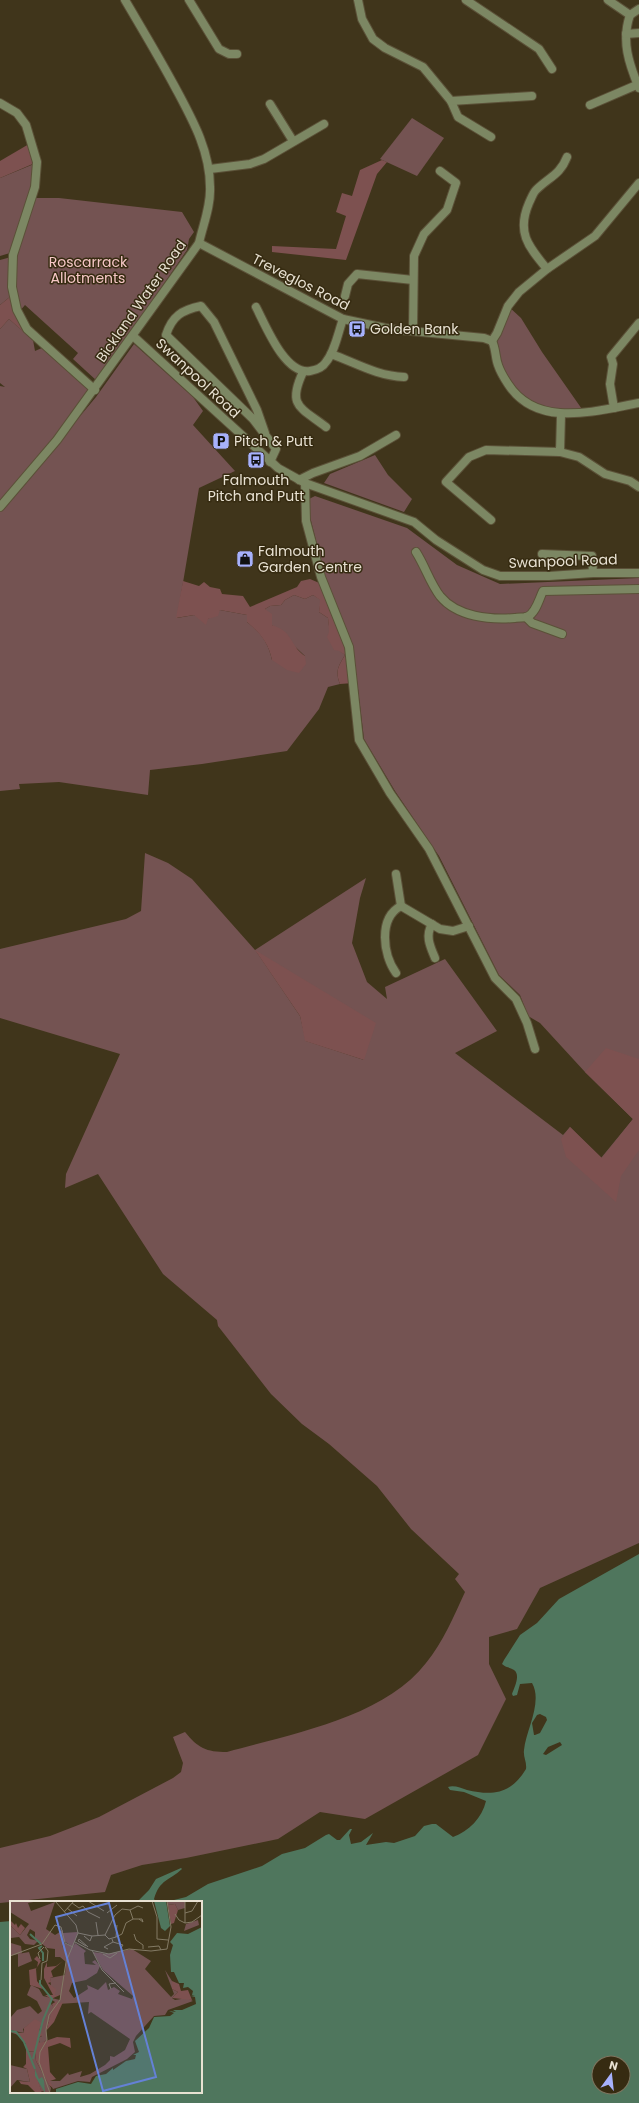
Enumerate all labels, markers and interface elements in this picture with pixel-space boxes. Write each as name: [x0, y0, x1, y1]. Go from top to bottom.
street label: Bickland Water Road: [91, 236, 191, 366]
street label: Treveglos Road: [249, 249, 353, 315]
park label: Roscarrack Allotments: [49, 252, 128, 288]
bus stop icon: Golden Bank: [347, 319, 367, 339]
place label: Golden Bank: [370, 319, 459, 339]
street label: Swanpool Road: [151, 333, 245, 423]
parking icon: Pitch & Putt: [211, 431, 231, 451]
place label: Pitch & Putt: [234, 431, 313, 451]
bus stop icon: Falmouth Pitch and Putt: [246, 450, 266, 470]
place label: Falmouth Pitch and Putt: [208, 470, 304, 506]
place label: Falmouth Garden Centre: [258, 541, 362, 577]
shop icon: Falmouth Garden Centre: [235, 549, 255, 569]
street label: Swanpool Road: [508, 549, 618, 573]
inset map: [10, 1901, 202, 2093]
north arrow: [591, 2055, 631, 2095]
text: N: [608, 2057, 620, 2074]

